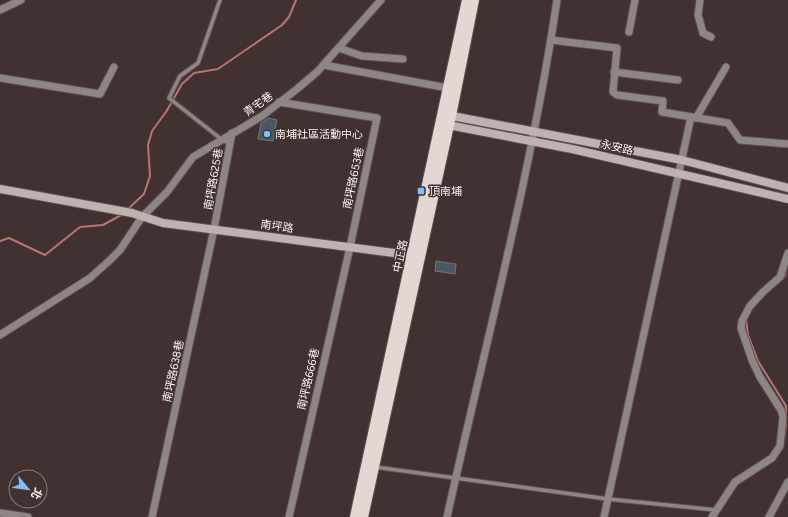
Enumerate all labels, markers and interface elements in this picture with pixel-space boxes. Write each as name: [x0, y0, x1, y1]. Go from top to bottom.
street label: 青宅巷: [241, 90, 276, 119]
place label: 南埔社區活動中心: [275, 128, 363, 141]
marker: 南埔社區活動中心: [262, 129, 272, 139]
street label: 永安路: [599, 137, 634, 158]
street label: 南坪路653巷: [341, 146, 366, 210]
street label: 南坪路625巷: [202, 147, 225, 211]
place label: 頂南埔: [429, 185, 462, 198]
marker: 頂南埔: [416, 186, 426, 196]
street label: 南坪路: [260, 218, 294, 235]
street label: 中正路: [391, 239, 410, 274]
street label: 南坪路638巷: [161, 339, 186, 403]
street label: 南坪路666巷: [295, 347, 322, 411]
north arrow: [8, 469, 48, 509]
text: 北: [28, 486, 45, 502]

